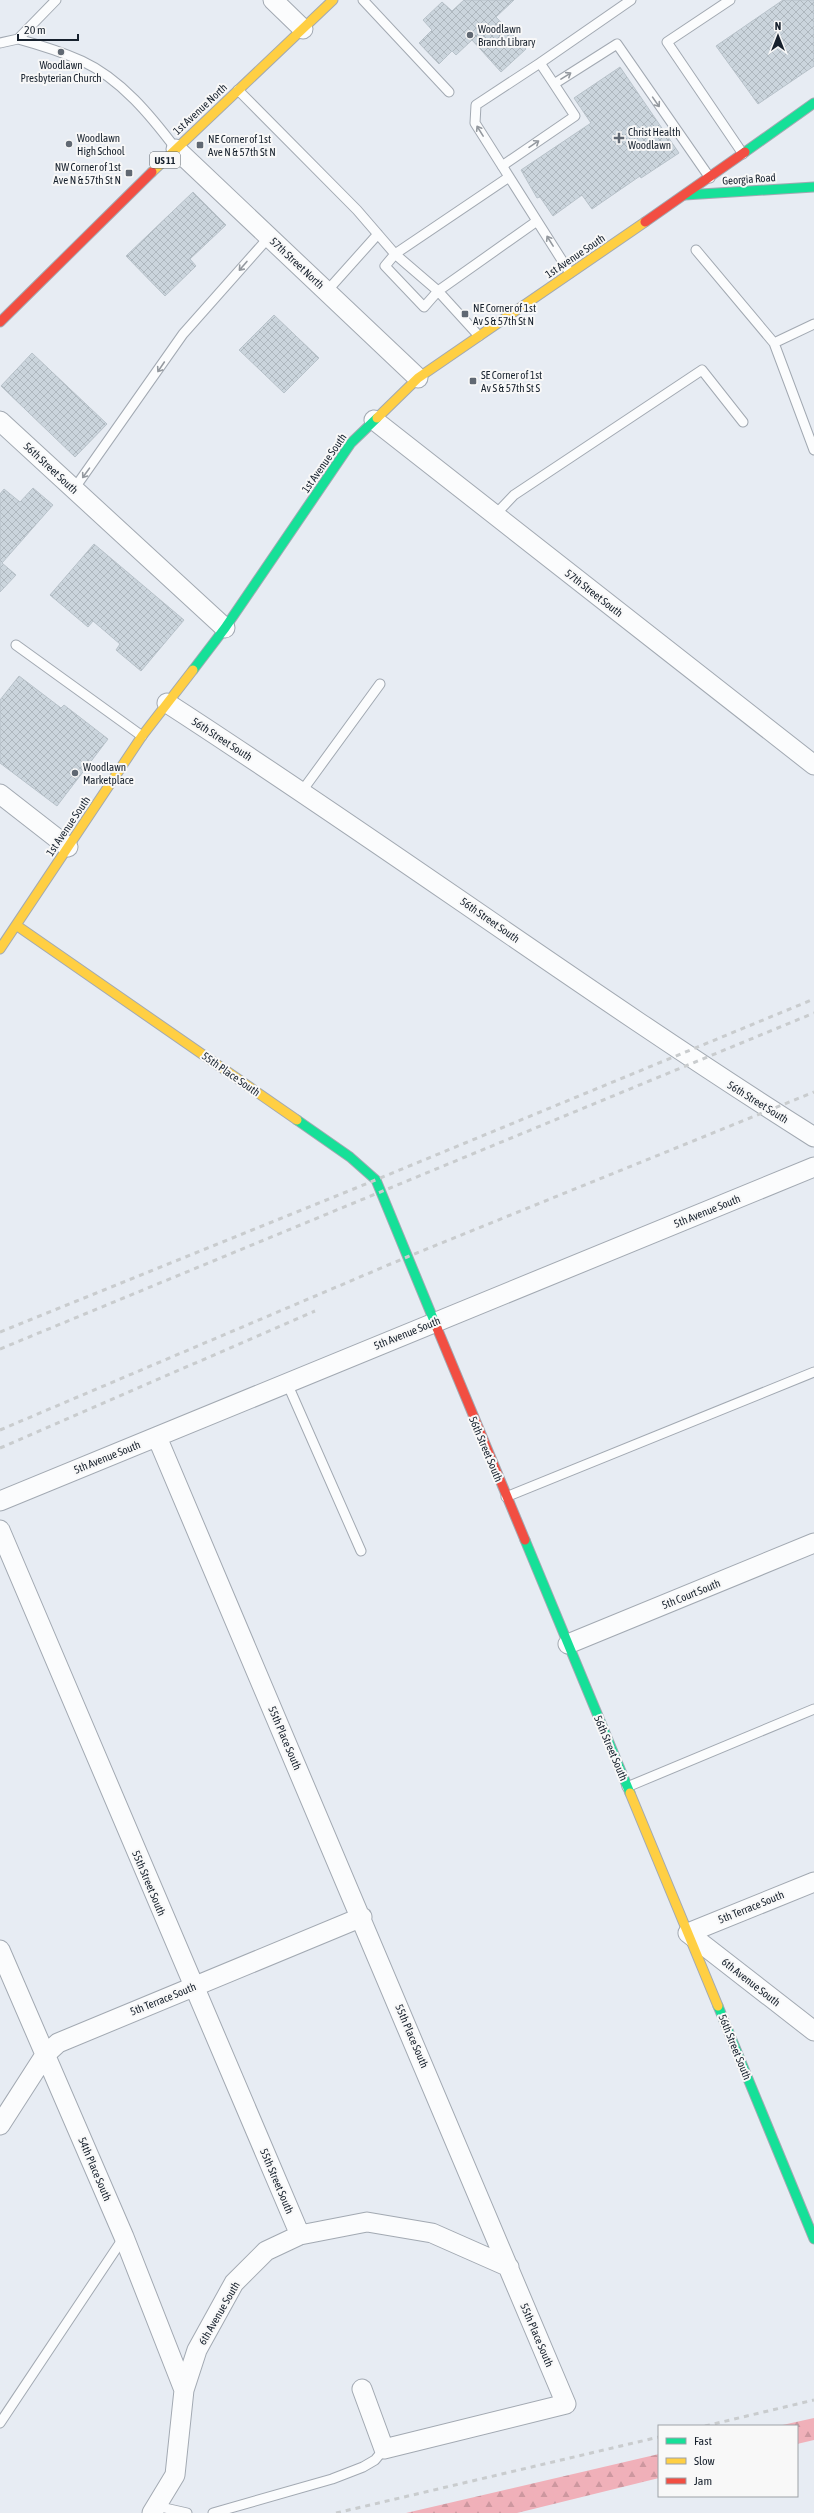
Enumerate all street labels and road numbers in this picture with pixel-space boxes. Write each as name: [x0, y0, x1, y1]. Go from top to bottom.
street label: 1st Avenue North: [171, 81, 229, 137]
road number: US 11: [150, 152, 180, 168]
street label: Georgia Road: [722, 171, 776, 187]
street label: 1st Avenue South: [543, 232, 607, 280]
street label: 57th Street North: [268, 235, 326, 291]
street label: 1st Avenue South: [299, 431, 349, 495]
street label: 56th Street South: [21, 440, 81, 496]
street label: 57th Street South: [563, 567, 625, 619]
street label: 56th Street South: [190, 715, 254, 763]
street label: 1st Avenue South: [44, 794, 92, 858]
street label: 56th Street South: [458, 895, 522, 945]
street label: 55th Place South: [200, 1050, 262, 1098]
street label: 56th Street South: [725, 1078, 791, 1126]
street label: 5th Avenue South: [672, 1192, 742, 1230]
street label: 5th Avenue South: [372, 1314, 442, 1352]
street label: 56th Street South: [467, 1415, 505, 1483]
street label: 5th Avenue South: [72, 1438, 142, 1476]
street label: 5th Court South: [660, 1577, 722, 1611]
street label: 55th Place South: [266, 1704, 304, 1772]
street label: 56th Street South: [592, 1714, 630, 1782]
street label: 55th Street South: [130, 1849, 168, 1917]
street label: 5th Terrace South: [716, 1888, 786, 1926]
street label: 6th Avenue South: [719, 1955, 783, 2009]
street label: 5th Terrace South: [128, 1980, 198, 2018]
street label: 55th Place South: [393, 2002, 431, 2070]
street label: 56th Street South: [716, 2012, 754, 2082]
street label: 54th Place South: [76, 2135, 114, 2203]
street label: 55th Street South: [258, 2147, 296, 2215]
street label: 6th Avenue South: [196, 2279, 242, 2347]
street label: 55th Place South: [518, 2301, 556, 2369]

